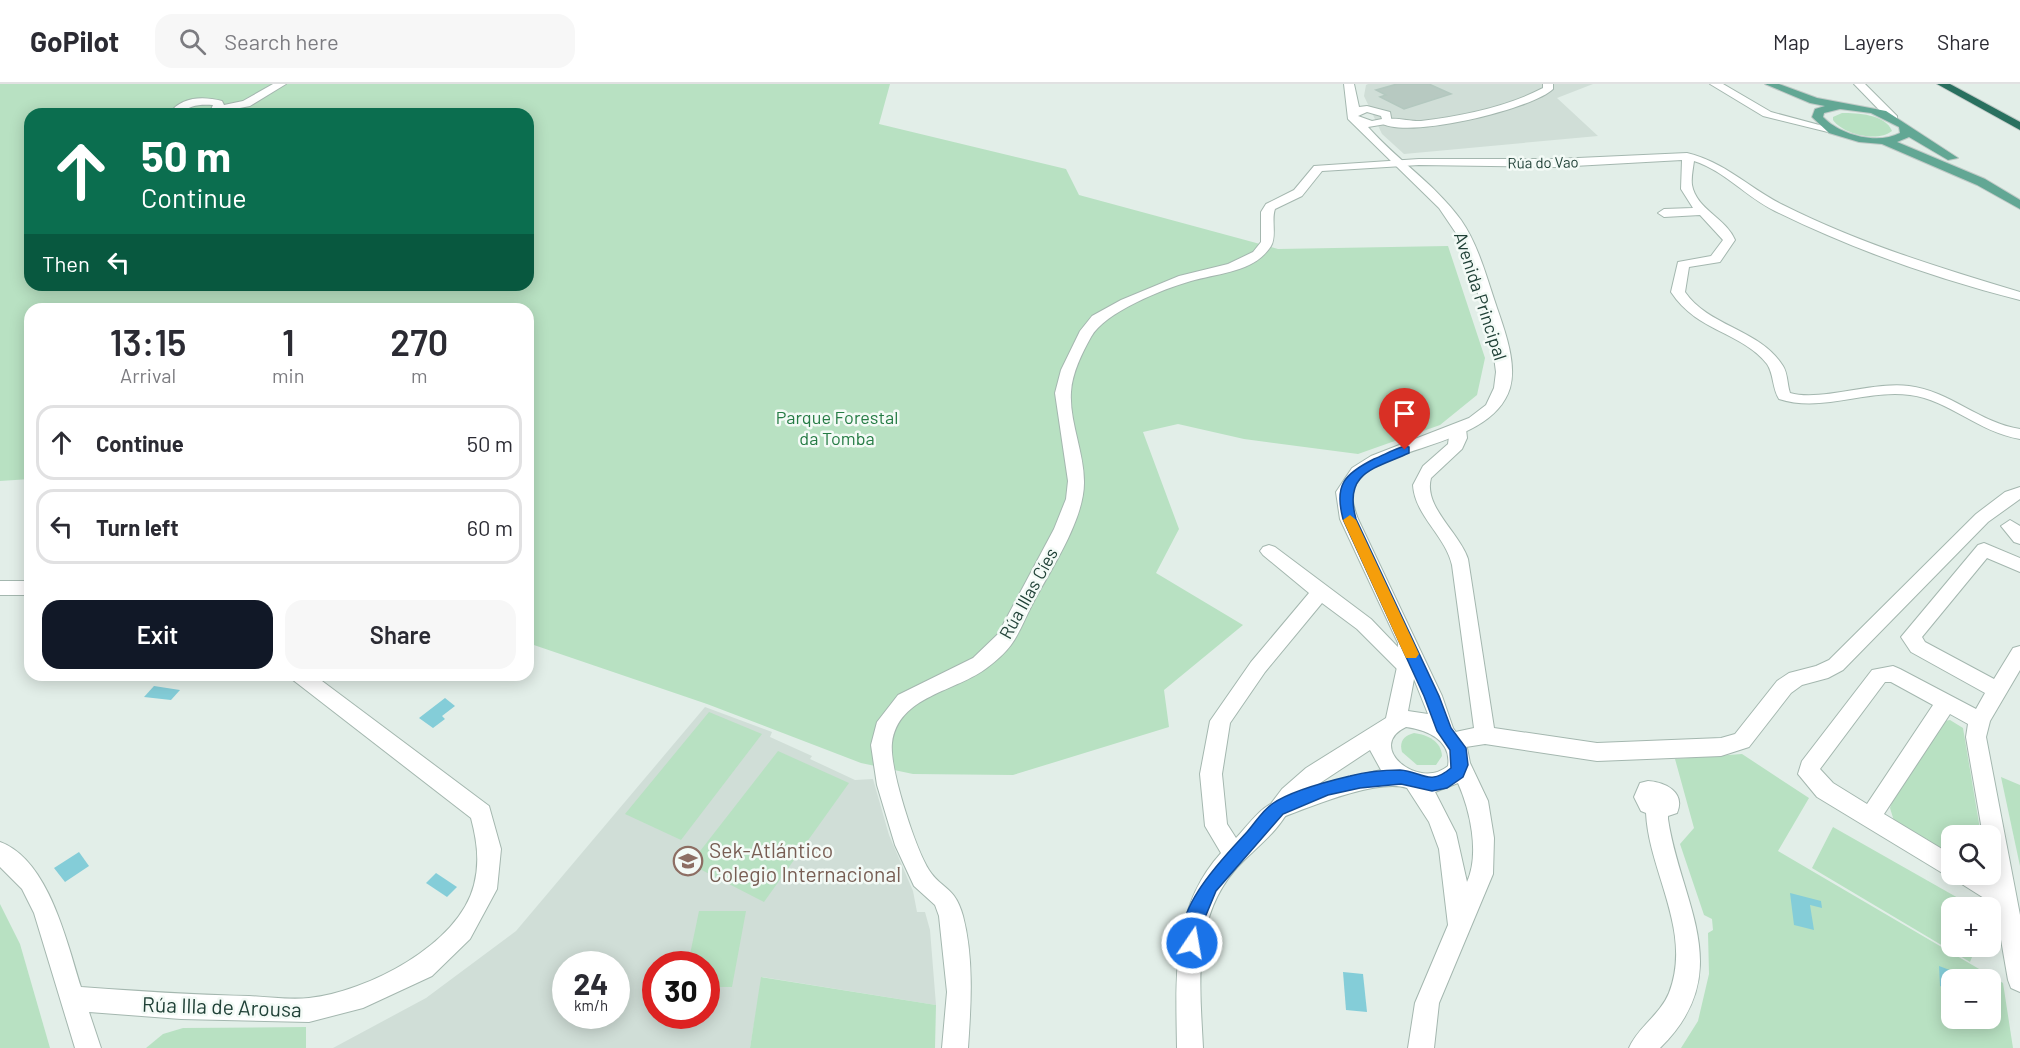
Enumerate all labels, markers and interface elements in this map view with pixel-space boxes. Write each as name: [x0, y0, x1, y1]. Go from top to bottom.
search box: [155, 14, 575, 68]
text: GoPilot: [30, 24, 119, 58]
icon: search: [176, 25, 209, 58]
text: Search here: [224, 28, 339, 54]
text: Map: [1773, 29, 1810, 54]
text: Layers: [1843, 29, 1904, 54]
text: Share: [1937, 29, 1990, 54]
text: 50 m: [141, 130, 231, 180]
icon: ahead: [42, 132, 120, 210]
street label: Rúa do Vao: [1507, 152, 1579, 172]
text: Continue: [141, 181, 247, 213]
street label: Avenida Principal: [1450, 229, 1512, 363]
icon: left: [102, 246, 135, 279]
text: Then: [42, 250, 90, 276]
text: 13:15: [110, 320, 186, 363]
text: 1: [282, 320, 295, 363]
text: 270: [390, 320, 448, 363]
text: Arrival: [120, 363, 176, 387]
text: min: [272, 363, 304, 387]
text: m: [411, 363, 428, 387]
pin: [1379, 388, 1430, 450]
icon: arrive: [1388, 397, 1421, 430]
park label: Parque Forestal da Tomba: [776, 406, 898, 449]
icon: ahead: [45, 426, 78, 459]
text: Continue: [96, 430, 184, 456]
text: 50 m: [467, 430, 513, 456]
icon: left: [45, 510, 78, 543]
text: Turn left: [96, 514, 179, 540]
text: 60 m: [467, 514, 513, 540]
street label: Rúa Illas Cíes: [994, 544, 1062, 642]
button: Exit: [42, 600, 273, 669]
button: Share: [285, 600, 516, 669]
map controls: [1941, 825, 2001, 1029]
button: search: [1941, 825, 2001, 885]
place label: Sek-Atlántico Colegio Internacional: [709, 837, 901, 886]
school or university icon: Sek-Atlántico Colegio Internacional: [672, 845, 704, 877]
button: +: [1941, 897, 2001, 957]
position arrow: [1160, 911, 1224, 975]
speed limit sign: 30: [642, 951, 720, 1029]
text: 24: [574, 965, 608, 1001]
button: −: [1941, 969, 2001, 1029]
street label: Rúa Illa de Arousa: [142, 991, 302, 1021]
text: km/h: [574, 996, 608, 1014]

